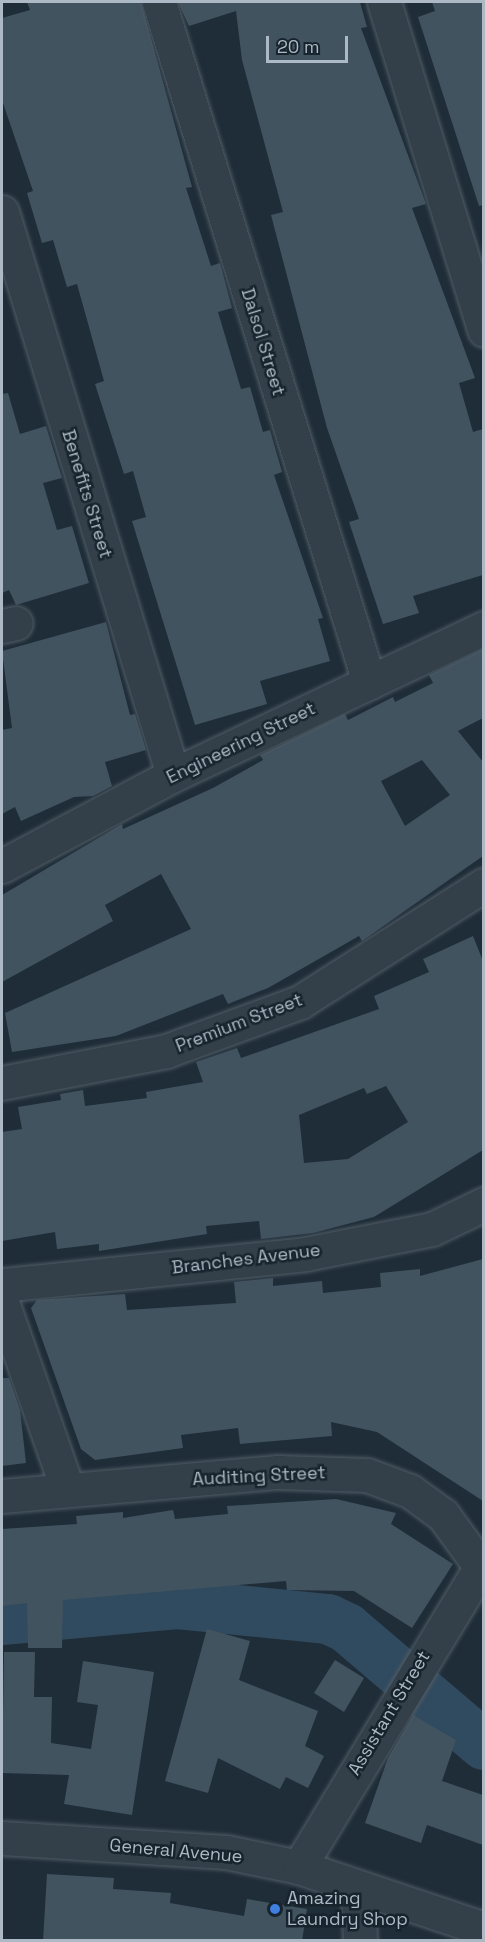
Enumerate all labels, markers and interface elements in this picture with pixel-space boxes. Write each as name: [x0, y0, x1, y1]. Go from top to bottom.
scale bar: [269, 24, 352, 62]
text: 20 m: [277, 35, 320, 58]
street label: Dalsol Street: [236, 286, 290, 398]
street label: Benefits Street: [57, 427, 117, 561]
street label: Engineering Street: [163, 698, 319, 788]
street label: Premium Street: [173, 989, 305, 1057]
street label: Branches Avenue: [170, 1239, 322, 1279]
street label: Auditing Street: [192, 1462, 326, 1490]
street label: Assistant Street: [343, 1647, 435, 1779]
street label: General Avenue: [108, 1834, 244, 1868]
place label: Amazing Laundry Shop: [287, 1888, 408, 1930]
marker: Amazing Laundry Shop: [268, 1902, 282, 1916]

